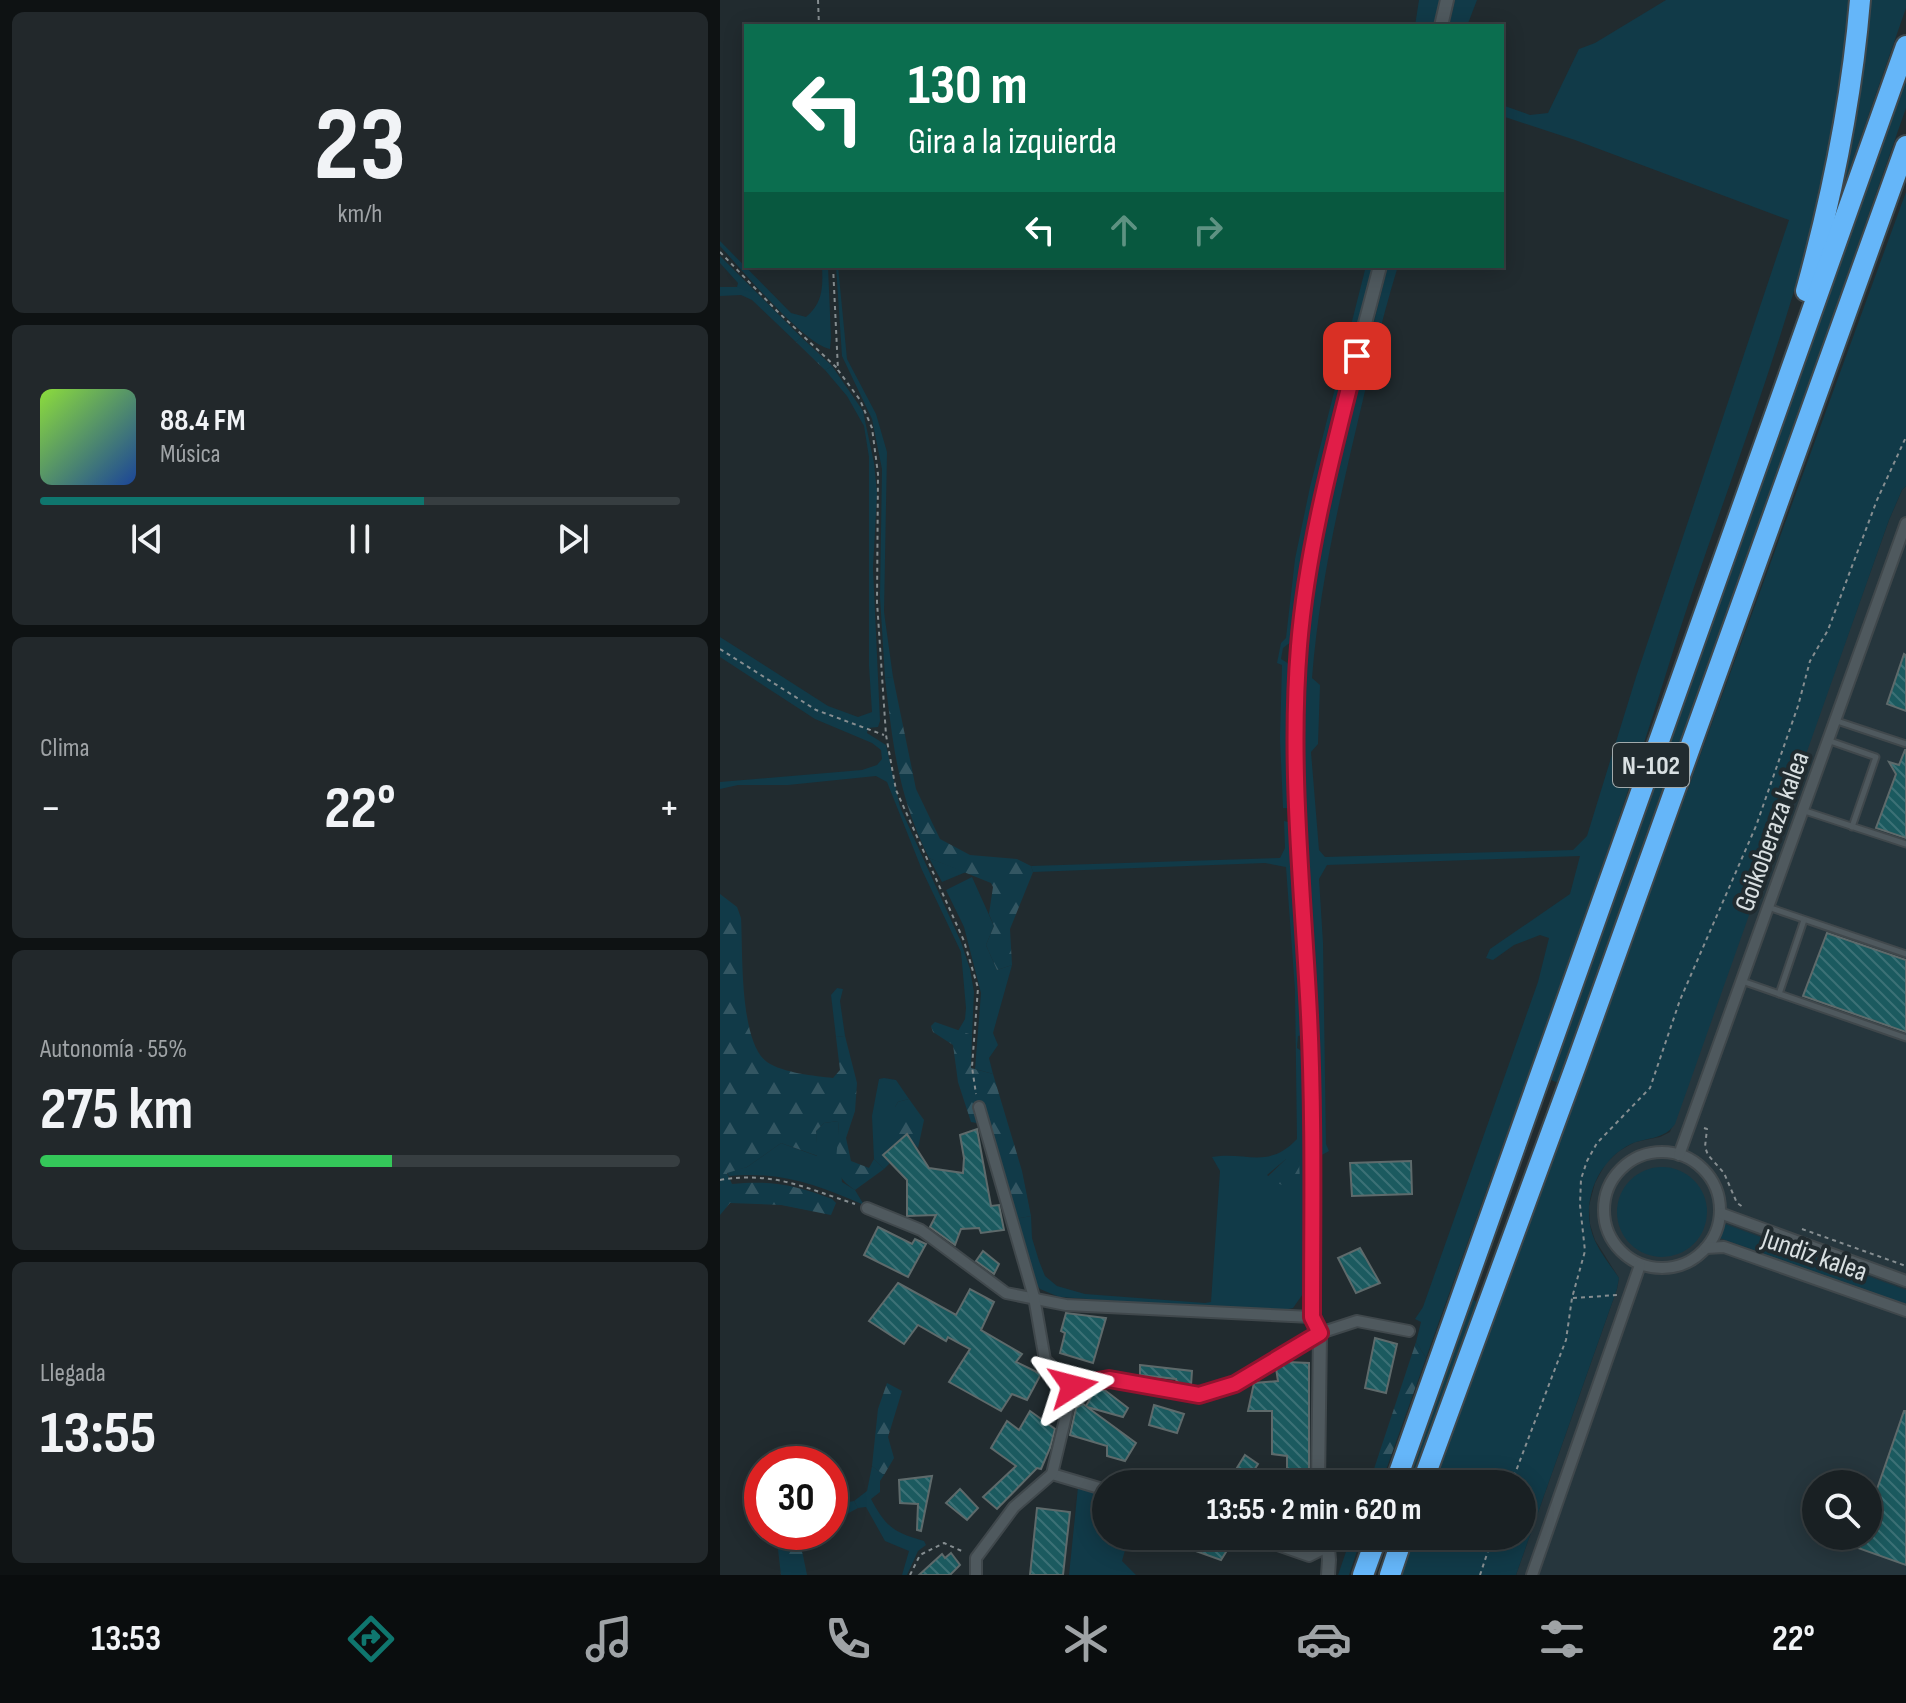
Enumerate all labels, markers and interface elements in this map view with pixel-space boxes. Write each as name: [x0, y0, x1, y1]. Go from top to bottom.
text: 130 m: [908, 53, 1028, 120]
icon: left: [776, 56, 880, 160]
text: 23: [314, 84, 406, 209]
text: Gira a la izquierda: [908, 121, 1117, 164]
text: km/h: [338, 199, 382, 230]
icon: left: [1018, 208, 1062, 252]
icon: ahead: [1102, 208, 1146, 252]
icon: right: [1186, 208, 1230, 252]
pin: [1323, 322, 1391, 390]
icon: arrive: [1335, 334, 1379, 378]
text: 88.4 FM: [160, 403, 245, 439]
text: Música: [160, 439, 221, 470]
icon: previous: [125, 517, 169, 561]
icon: pause: [338, 517, 382, 561]
icon: next: [551, 517, 595, 561]
text: Clima: [40, 733, 90, 764]
road number: N-102: [1613, 743, 1689, 787]
street label: Goikoberaza kalea: [1728, 747, 1817, 916]
text: 22°: [324, 773, 396, 845]
text: −: [40, 782, 62, 835]
text: +: [658, 782, 680, 835]
text: Autonomía · 55%: [40, 1034, 187, 1065]
text: 275 km: [40, 1074, 193, 1146]
street label: Jundiz kalea: [1756, 1222, 1872, 1289]
position arrow: [1031, 1344, 1115, 1428]
text: Llegada: [40, 1358, 106, 1389]
text: 13:55: [40, 1398, 156, 1470]
speed limit sign: 30: [744, 1446, 848, 1550]
map controls: [1802, 1470, 1882, 1550]
button: search: [1802, 1470, 1882, 1550]
text: 13:55 · 2 min · 620 m: [1207, 1492, 1421, 1528]
icon: directions: [343, 1611, 399, 1667]
icon: music: [581, 1611, 637, 1667]
icon: phone: [820, 1611, 876, 1667]
icon: climate: [1058, 1611, 1114, 1667]
icon: car: [1296, 1611, 1352, 1667]
icon: filters: [1534, 1611, 1590, 1667]
text: 13:53: [91, 1618, 161, 1661]
text: 22°: [1772, 1618, 1815, 1661]

